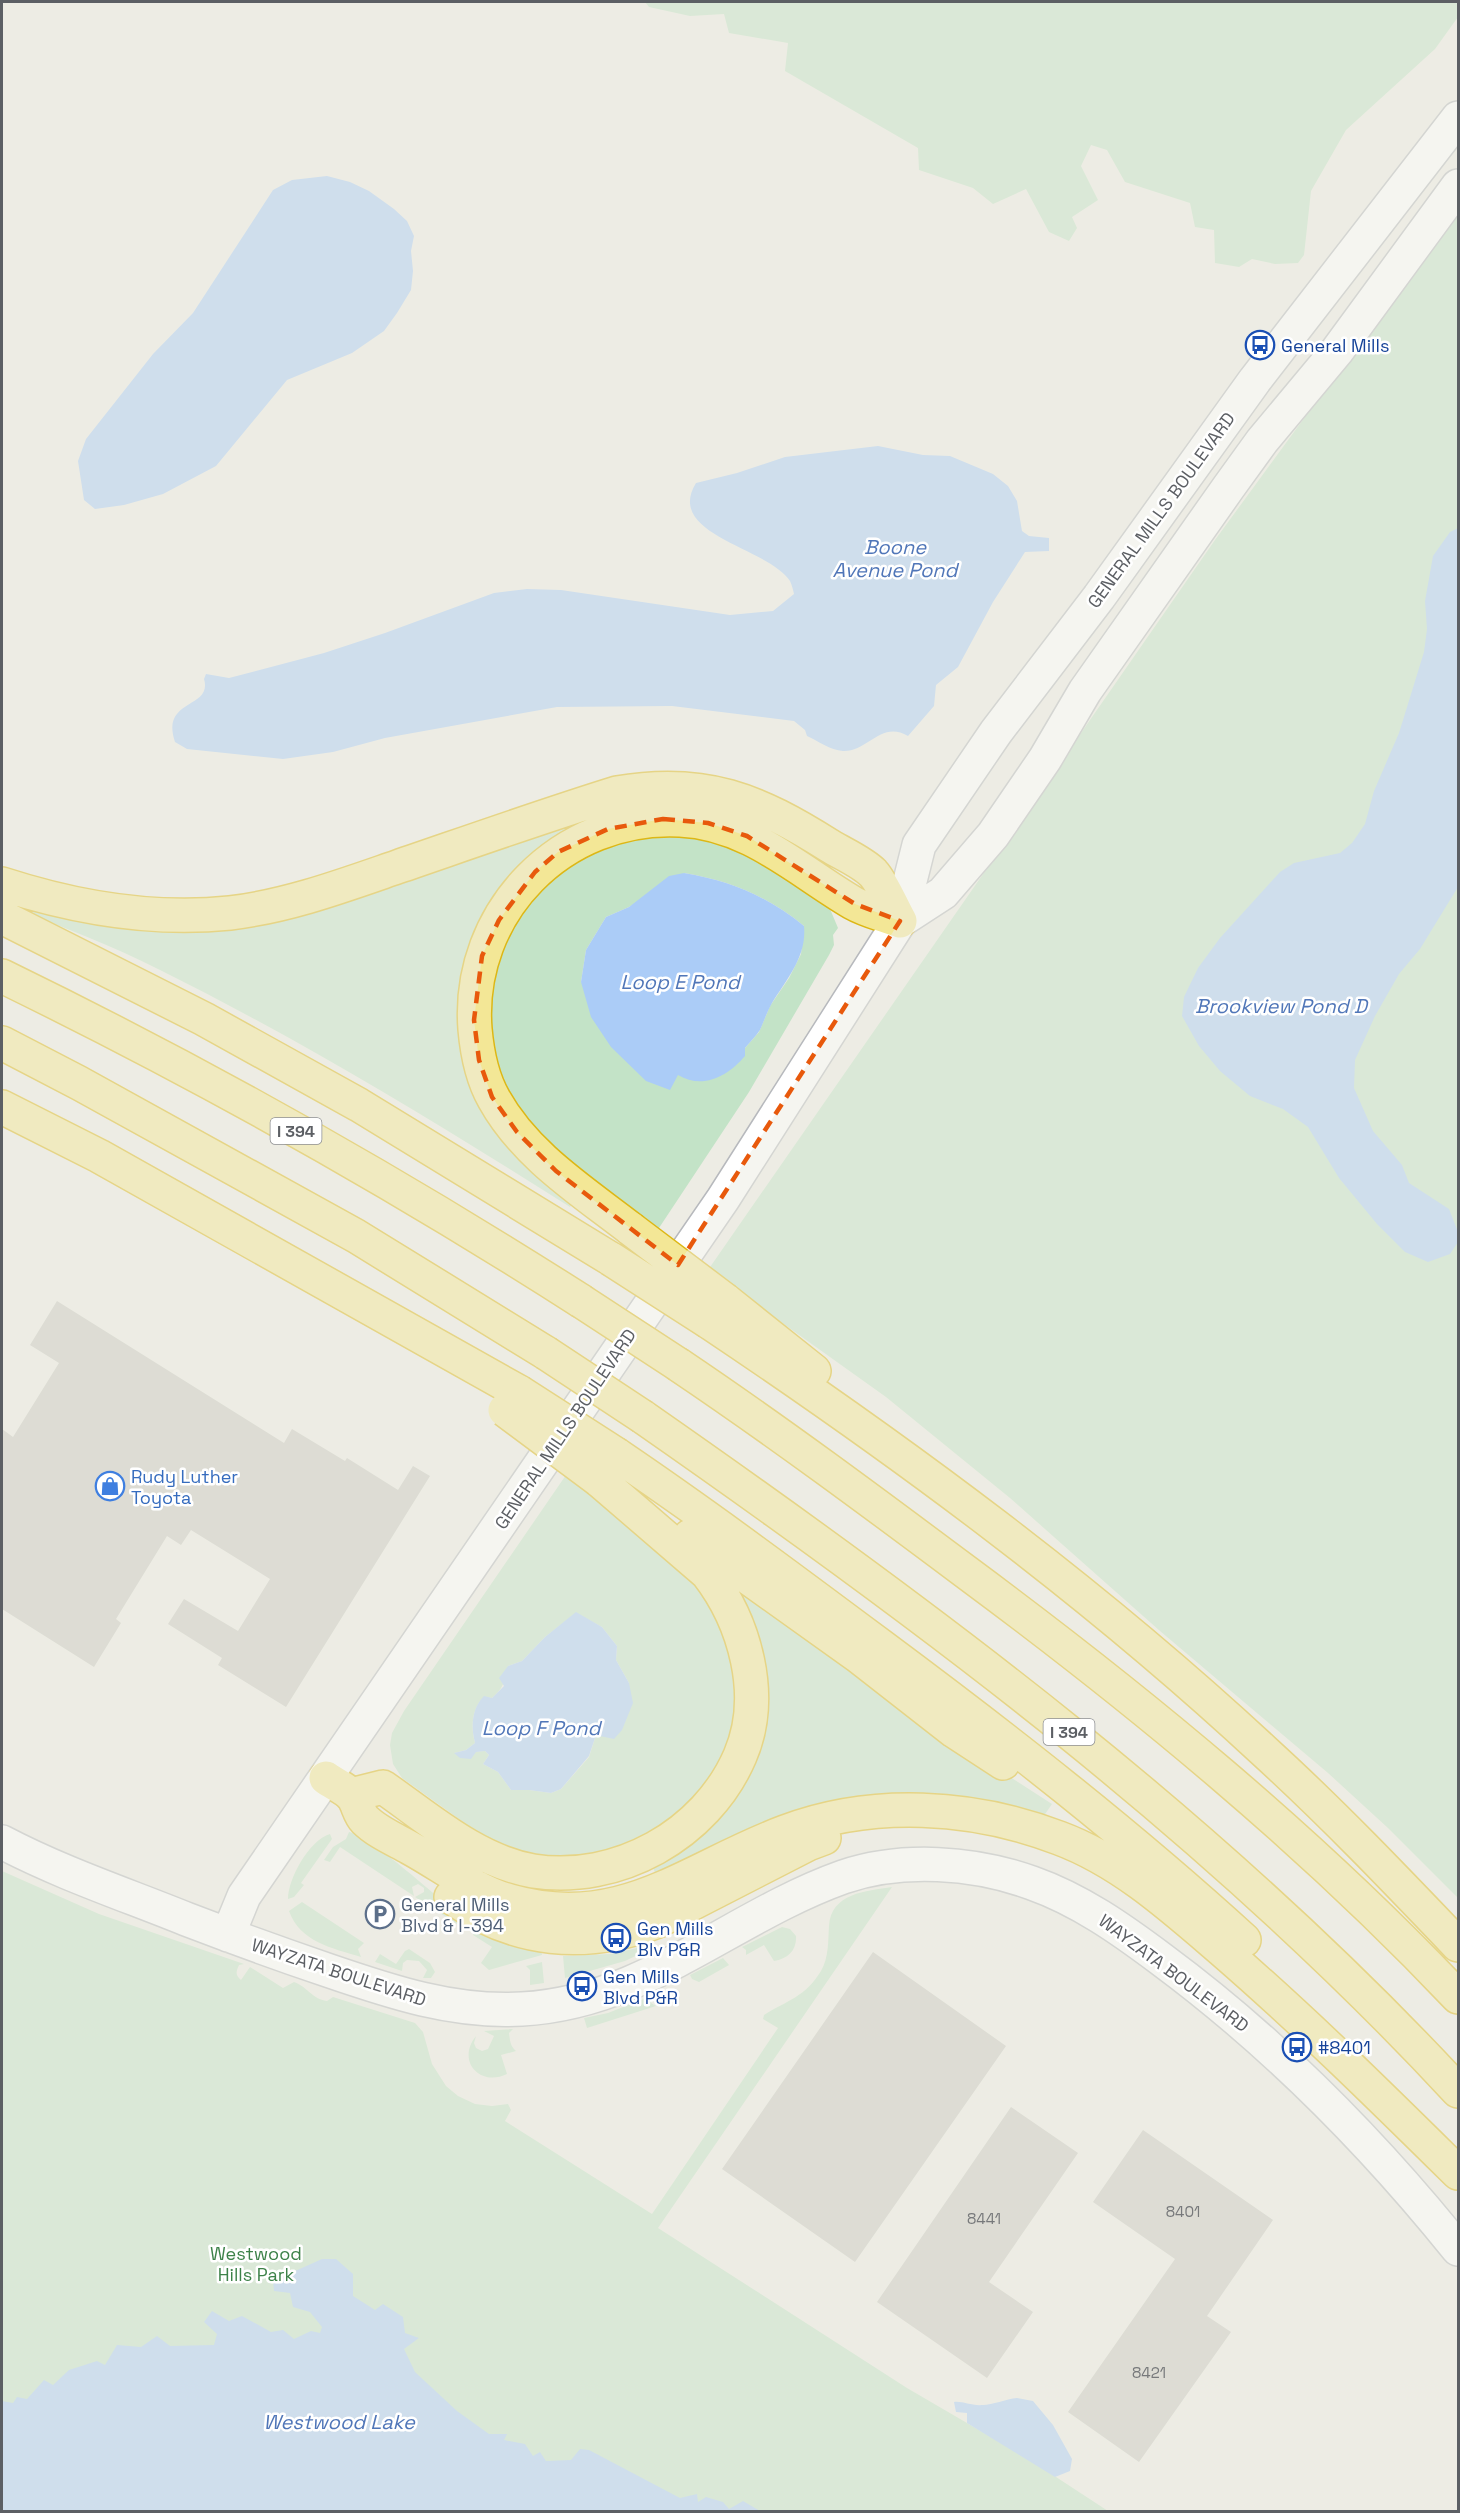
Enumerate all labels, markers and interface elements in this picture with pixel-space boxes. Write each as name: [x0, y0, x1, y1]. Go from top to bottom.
bus stop icon: General Mills: [1244, 329, 1276, 361]
place label: General Mills: [1281, 334, 1389, 357]
street label: GENERAL MILLS BOULEVARD: [1082, 407, 1240, 613]
water label: Boone Avenue Pond: [833, 534, 960, 583]
water label: Loop E Pond: [620, 969, 742, 995]
water label: Brookview Pond D: [1195, 993, 1369, 1019]
road number: I 394: [270, 1118, 322, 1144]
street label: GENERAL MILLS BOULEVARD: [489, 1324, 641, 1534]
place label: Rudy Luther Toyota: [131, 1465, 238, 1509]
shop icon: Rudy Luther Toyota: [94, 1470, 126, 1502]
water label: Loop F Pond: [482, 1715, 602, 1741]
road number: I 394: [1044, 1719, 1094, 1745]
place label: General Mills Blvd & I-394: [401, 1893, 509, 1937]
parking icon: General Mills Blvd & I-394: [364, 1898, 396, 1930]
street label: WAYZATA BOULEVARD: [1094, 1909, 1254, 2037]
place label: Gen Mills Blv P&R: [637, 1917, 713, 1961]
bus stop icon: Gen Mills Blv P&R: [600, 1922, 632, 1954]
street label: WAYZATA BOULEVARD: [249, 1933, 429, 2011]
place label: Gen Mills Blvd P&R: [603, 1965, 679, 2009]
bus stop icon: Gen Mills Blvd P&R: [566, 1970, 598, 2002]
bus stop icon: #8401: [1281, 2031, 1313, 2063]
place label: #8401: [1318, 2036, 1371, 2059]
house number: 8401: [1166, 2202, 1200, 2221]
house number: 8441: [967, 2209, 1001, 2228]
park label: Westwood Hills Park: [210, 2242, 302, 2286]
house number: 8421: [1132, 2363, 1166, 2382]
water label: Westwood Lake: [263, 2409, 416, 2435]

